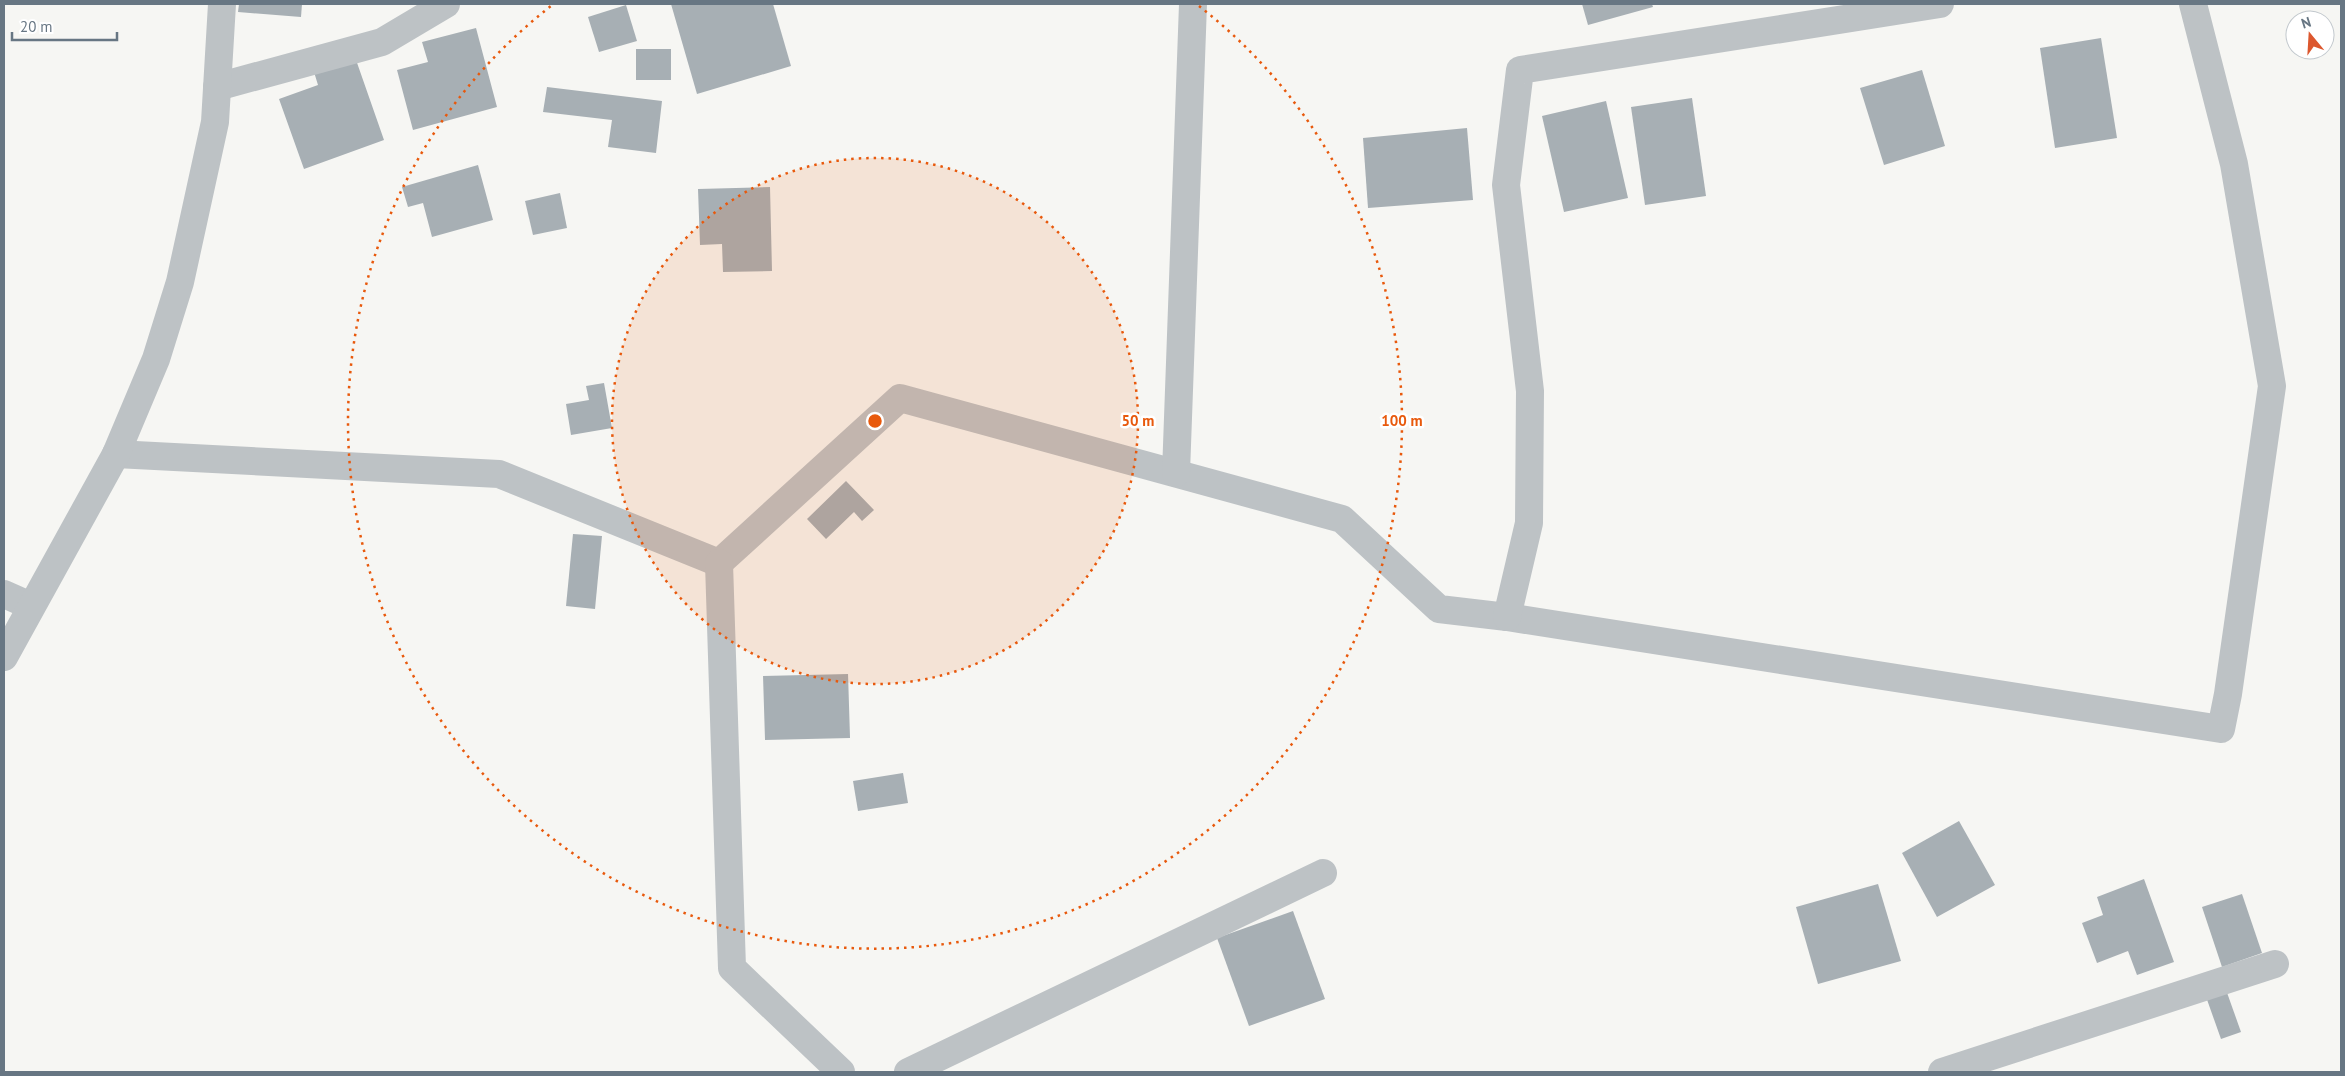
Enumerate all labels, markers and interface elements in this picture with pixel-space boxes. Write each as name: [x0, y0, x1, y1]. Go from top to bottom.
scale bar: [12, 10, 118, 42]
north arrow: [2285, 10, 2335, 60]
text: N: [2299, 13, 2313, 33]
text: 20 m: [20, 17, 53, 36]
text: 50 m: [1122, 411, 1154, 430]
text: 100 m: [1381, 411, 1423, 430]
centre of rings: [866, 412, 884, 430]

